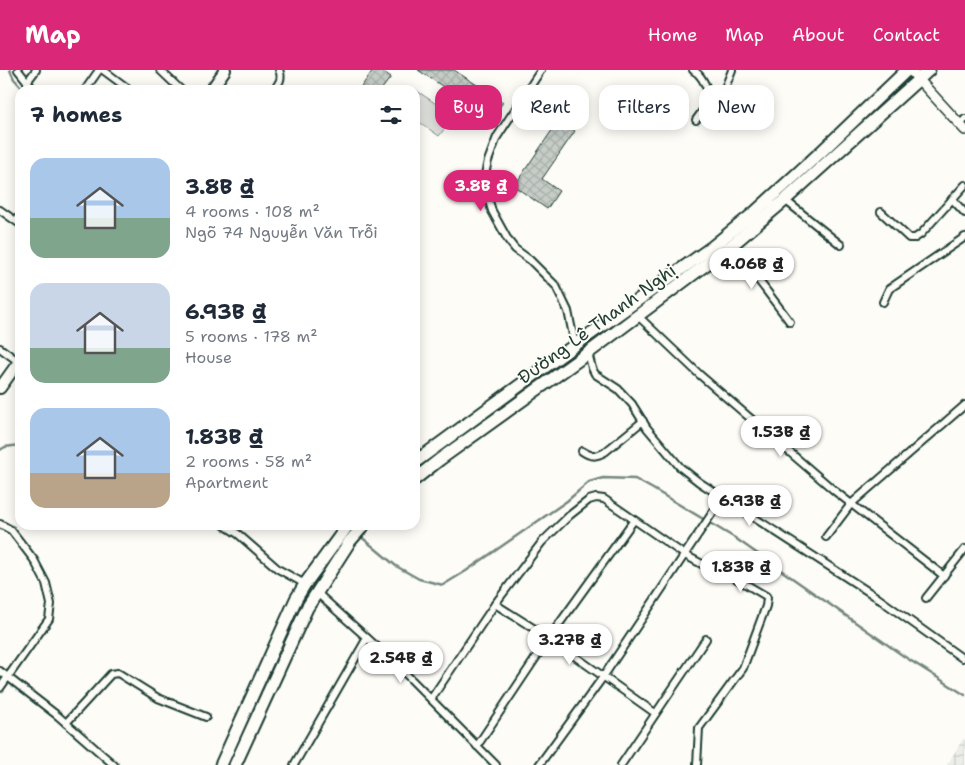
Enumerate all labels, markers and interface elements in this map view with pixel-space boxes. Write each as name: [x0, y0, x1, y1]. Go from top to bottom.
text: Map: [25, 19, 81, 51]
text: Home: [648, 23, 697, 47]
text: Map: [725, 23, 764, 47]
text: About: [792, 23, 845, 47]
text: Contact: [873, 23, 940, 47]
chip: Buy: [435, 85, 502, 130]
chip: Rent: [512, 85, 589, 130]
chip: Filters: [599, 85, 689, 130]
chip: New: [699, 85, 774, 130]
text: 7 homes: [30, 101, 122, 129]
icon: filters: [377, 101, 405, 129]
pin: 3.8B ₫: [440, 170, 522, 212]
text: 3.8B ₫: [185, 173, 254, 201]
text: 3.8B ₫: [455, 175, 507, 196]
icon: home: [70, 178, 130, 238]
text: 4 rooms · 108 m²: [185, 201, 320, 222]
text: Ngõ 74 Nguyễn Văn Trỗi: [185, 222, 378, 243]
pin: 4.06B ₫: [706, 248, 798, 290]
text: 4.06B ₫: [720, 253, 784, 274]
street label: Đường Lê Thanh Nghị: [513, 258, 681, 390]
text: 6.93B ₫: [185, 298, 267, 326]
icon: home: [70, 303, 130, 363]
text: 5 rooms · 178 m²: [185, 326, 318, 347]
text: House: [185, 347, 232, 368]
pin: 1.53B ₫: [735, 416, 827, 458]
text: 1.53B ₫: [752, 421, 810, 442]
text: 1.83B ₫: [185, 423, 263, 451]
icon: home: [70, 428, 130, 488]
text: 2 rooms · 58 m²: [185, 451, 312, 472]
text: Apartment: [185, 472, 268, 493]
pin: 6.93B ₫: [704, 484, 796, 527]
text: 6.93B ₫: [719, 490, 781, 511]
pin: 1.83B ₫: [695, 550, 787, 593]
text: 1.83B ₫: [711, 556, 771, 577]
pin: 3.27B ₫: [524, 624, 616, 666]
text: 3.27B ₫: [538, 629, 602, 650]
pin: 2.54B ₫: [355, 642, 447, 684]
text: 2.54B ₫: [369, 647, 433, 668]

